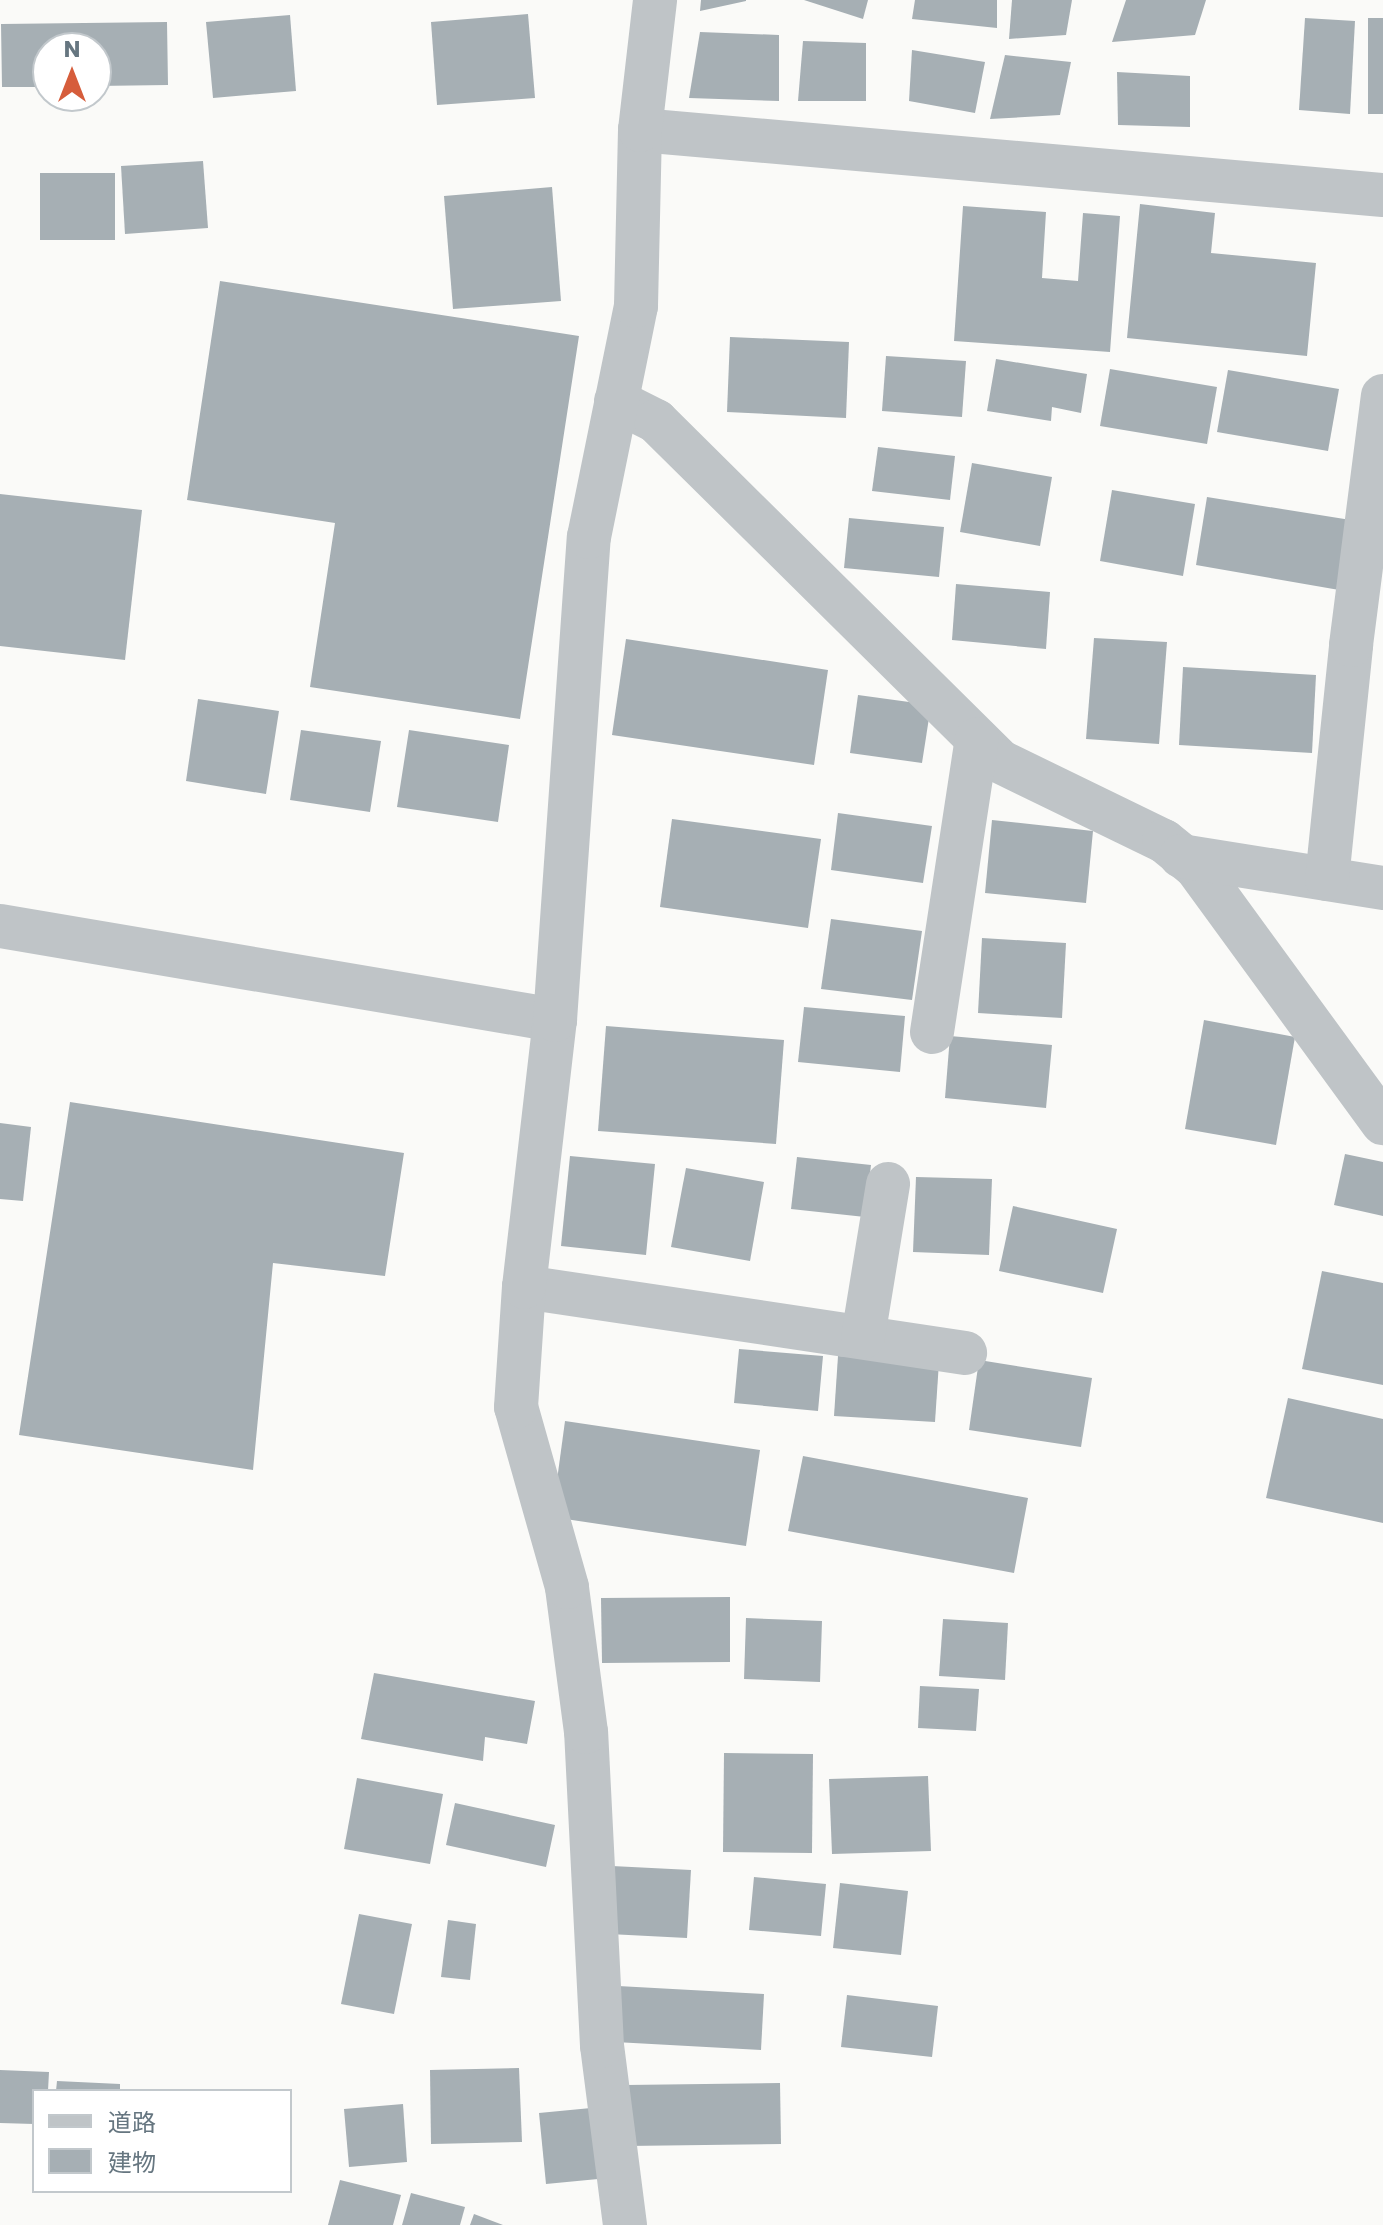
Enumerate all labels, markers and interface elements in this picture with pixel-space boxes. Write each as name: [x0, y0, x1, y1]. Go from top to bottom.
north arrow: [32, 32, 112, 112]
text: N: [64, 34, 80, 65]
legend: [32, 2089, 292, 2193]
text: 道路: [108, 2106, 156, 2139]
text: 建物: [108, 2146, 156, 2179]

